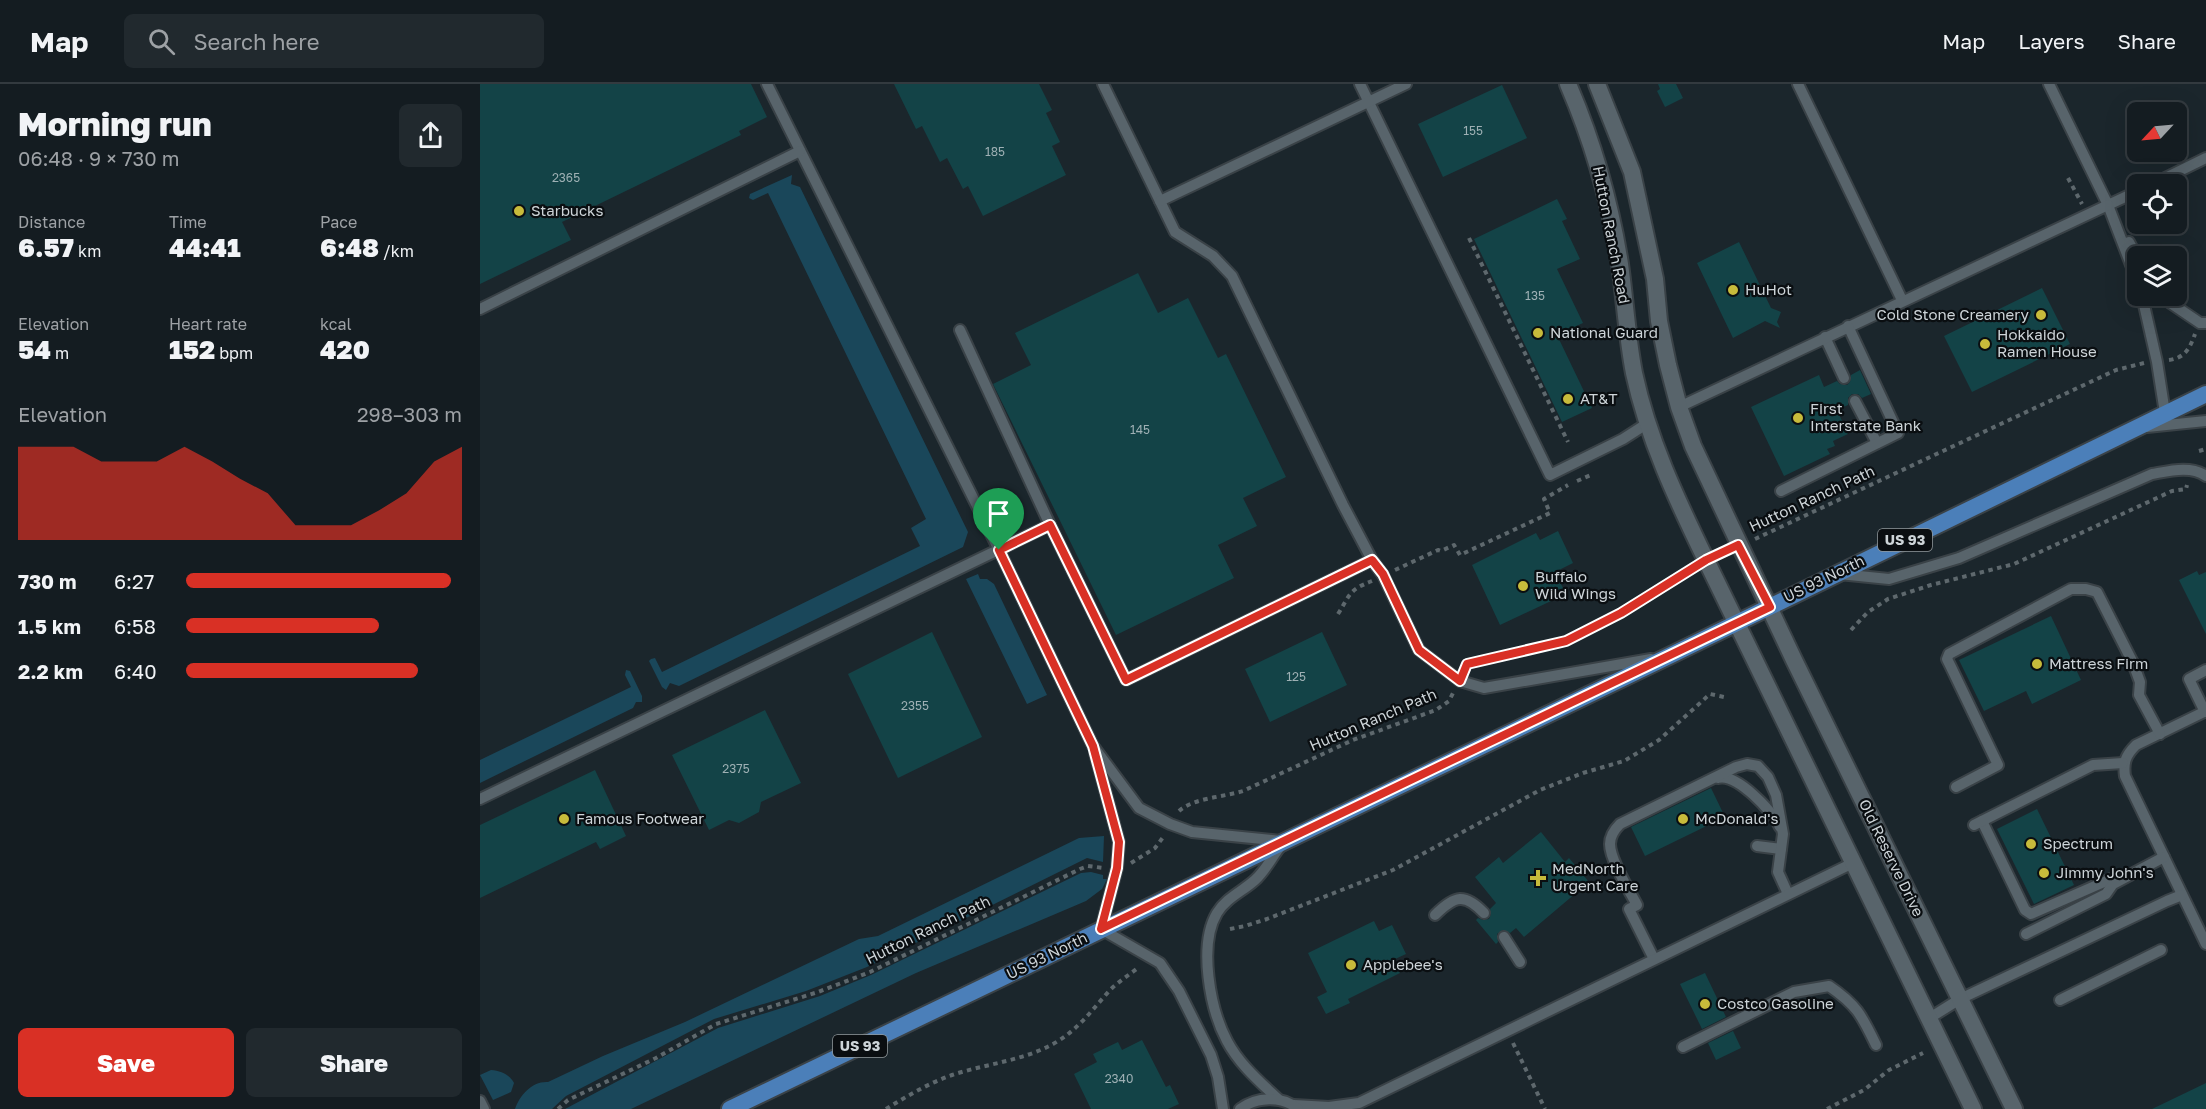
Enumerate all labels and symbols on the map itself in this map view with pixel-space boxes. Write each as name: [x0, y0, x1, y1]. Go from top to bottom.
north arrow: [2127, 102, 2187, 162]
house number: 155: [1463, 123, 1483, 138]
house number: 185: [985, 144, 1005, 159]
street label: Hutton Ranch Road: [1590, 164, 1634, 305]
house number: 2365: [552, 170, 580, 185]
place label: Starbucks: [531, 201, 604, 219]
marker: Starbucks: [512, 204, 526, 218]
place label: HuHot: [1745, 280, 1792, 298]
marker: HuHot: [1726, 283, 1740, 297]
house number: 135: [1525, 288, 1545, 303]
place label: Cold Stone Creamery: [1876, 305, 2030, 323]
marker: Cold Stone Creamery: [2034, 308, 2048, 322]
place label: National Guard: [1550, 323, 1658, 341]
place label: Hokkaido Ramen House: [1997, 325, 2097, 360]
marker: National Guard: [1531, 326, 1545, 340]
marker: Hokkaido Ramen House: [1978, 337, 1992, 351]
place label: AT&T: [1580, 389, 1618, 407]
marker: AT&T: [1561, 392, 1575, 406]
place label: First Interstate Bank: [1810, 399, 1922, 434]
marker: First Interstate Bank: [1791, 411, 1805, 425]
house number: 145: [1130, 422, 1150, 437]
street label: Hutton Ranch Path: [1746, 461, 1877, 535]
pin: [973, 488, 1024, 550]
road number: US 93: [1878, 529, 1932, 551]
street label: US 93 North: [1780, 551, 1867, 605]
place label: Buffalo Wild Wings: [1535, 567, 1616, 602]
marker: Buffalo Wild Wings: [1516, 579, 1530, 593]
place label: Mattress Firm: [2049, 654, 2148, 672]
marker: Mattress Firm: [2030, 657, 2044, 671]
house number: 125: [1286, 669, 1306, 684]
street label: Hutton Ranch Path: [1306, 684, 1439, 754]
house number: 2355: [901, 698, 929, 713]
house number: 2375: [722, 761, 750, 776]
street label: Old Reserve Drive: [1856, 796, 1928, 919]
place label: Famous Footwear: [576, 809, 704, 827]
place label: McDonald's: [1695, 809, 1778, 827]
marker: Famous Footwear: [557, 812, 571, 826]
marker: McDonald's: [1676, 812, 1690, 826]
place label: Spectrum: [2043, 834, 2113, 852]
marker: Spectrum: [2024, 837, 2038, 851]
place label: MedNorth Urgent Care: [1552, 859, 1639, 894]
place label: Jimmy John's: [2056, 863, 2154, 881]
marker: Jimmy John's: [2037, 866, 2051, 880]
marker: MedNorth Urgent Care: [1529, 869, 1547, 887]
street label: Hutton Ranch Path: [862, 891, 993, 967]
street label: US 93 North: [1003, 928, 1090, 982]
place label: Applebee's: [1363, 955, 1443, 973]
marker: Applebee's: [1344, 958, 1358, 972]
place label: Costco Gasoline: [1717, 994, 1834, 1012]
marker: Costco Gasoline: [1698, 997, 1712, 1011]
road number: US 93: [833, 1035, 887, 1057]
house number: 2340: [1105, 1071, 1133, 1086]

